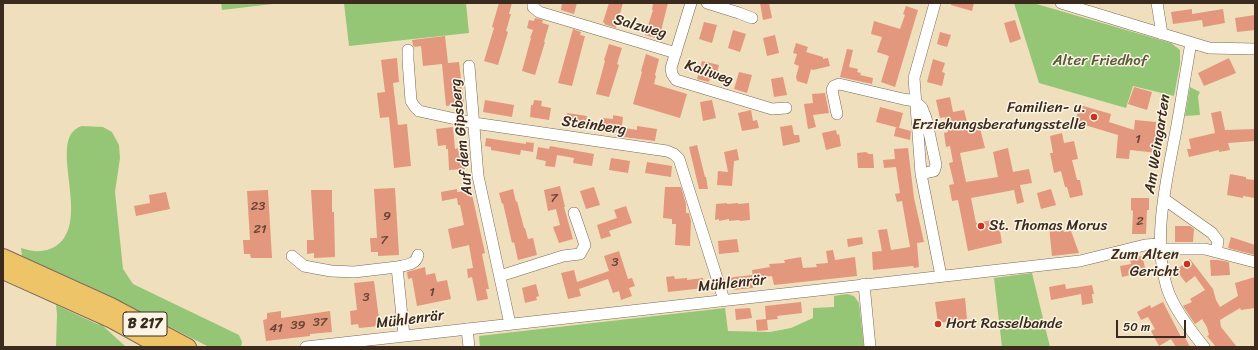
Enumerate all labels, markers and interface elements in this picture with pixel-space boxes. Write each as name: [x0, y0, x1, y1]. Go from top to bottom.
street label: Salzweg: [612, 11, 668, 43]
park label: Alter Friedhof: [1053, 52, 1147, 70]
street label: Kaliweg: [682, 56, 736, 90]
street label: Auf dem Gipsberg: [447, 78, 477, 196]
street label: Am Weingarten: [1141, 93, 1175, 195]
place label: Familien- u. Erziehungsberatungsstelle: [912, 99, 1086, 134]
marker: Familien- u. Erziehungsberatungsstelle: [1089, 112, 1099, 122]
street label: Steinberg: [561, 113, 627, 139]
house number: 1: [1135, 132, 1141, 148]
house number: 7: [550, 191, 558, 207]
house number: 23: [251, 199, 265, 215]
house number: 9: [383, 209, 391, 225]
house number: 2: [1136, 214, 1144, 230]
place label: St. Thomas Morus: [989, 217, 1107, 235]
marker: St. Thomas Morus: [976, 221, 986, 231]
house number: 21: [253, 222, 267, 238]
house number: 7: [380, 233, 388, 249]
place label: Zum Alten Gericht: [1111, 246, 1179, 281]
house number: 3: [611, 255, 619, 271]
marker: Zum Alten Gericht: [1182, 259, 1192, 269]
street label: Mühlenrär: [697, 271, 767, 297]
house number: 1: [429, 285, 435, 301]
house number: 3: [362, 290, 370, 306]
street label: Mühlenrär: [375, 307, 445, 333]
road number: B 217: [123, 312, 167, 336]
scale bar: [1118, 312, 1188, 338]
house number: 37: [313, 315, 327, 331]
place label: Hort Rasselbande: [946, 315, 1063, 333]
text: 50 m: [1123, 316, 1150, 338]
house number: 39: [290, 318, 306, 334]
marker: Hort Rasselbande: [933, 319, 943, 329]
house number: 41: [269, 321, 283, 337]

